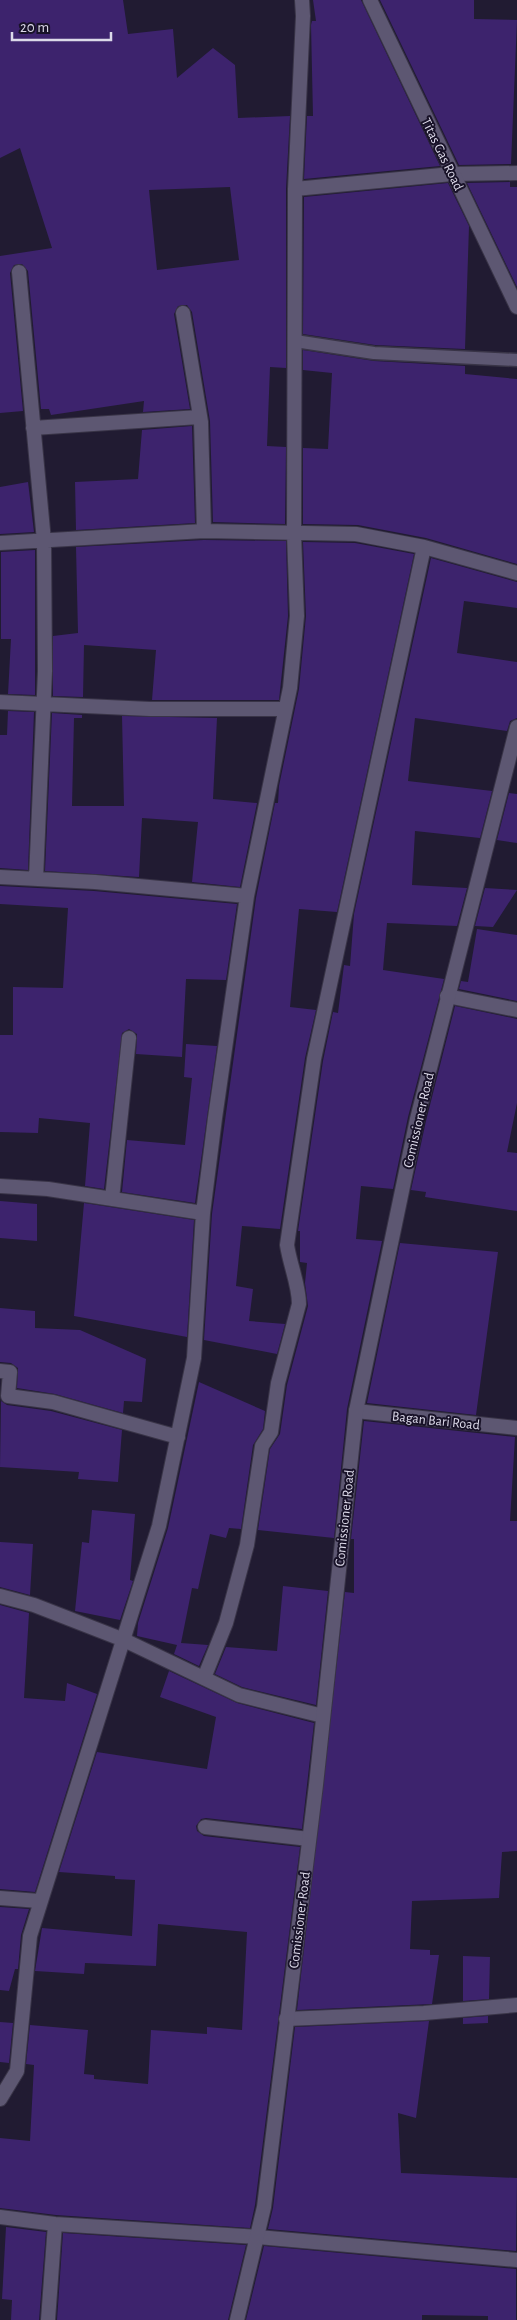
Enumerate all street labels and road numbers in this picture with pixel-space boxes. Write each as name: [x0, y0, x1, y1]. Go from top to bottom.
street label: Titas Gas Road: [419, 116, 466, 193]
street label: Comissioner Road: [401, 1071, 437, 1169]
street label: Bagan Bari Road: [391, 1409, 481, 1433]
street label: Comissioner Road: [333, 1469, 357, 1567]
street label: Comissioner Road: [287, 1871, 313, 1969]

